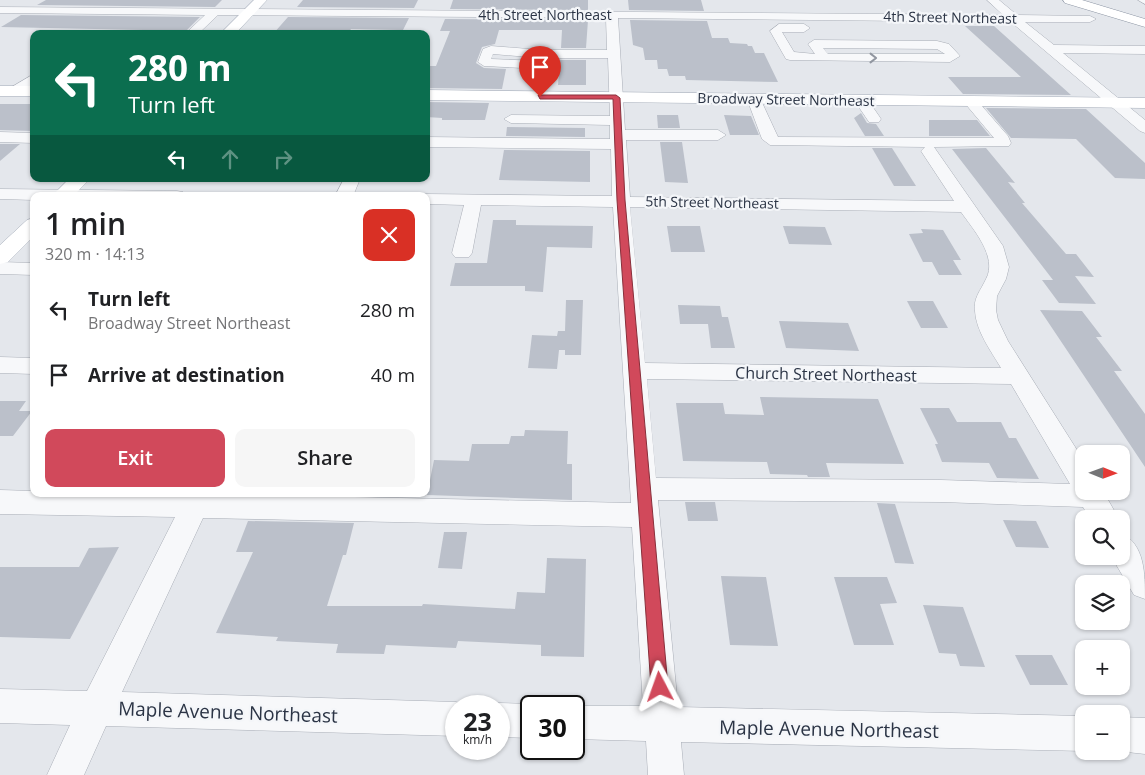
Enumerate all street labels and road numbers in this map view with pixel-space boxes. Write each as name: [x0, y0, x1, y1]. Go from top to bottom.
street label: 4th Street Northeast: [478, 5, 612, 24]
street label: 4th Street Northeast: [883, 6, 1017, 28]
street label: Broadway Street Northeast: [697, 88, 875, 110]
street label: 5th Street Northeast: [645, 191, 779, 213]
street label: Church Street Northeast: [735, 361, 917, 387]
street label: Maple Avenue Northeast: [118, 695, 338, 729]
street label: Maple Avenue Northeast: [719, 714, 939, 744]

